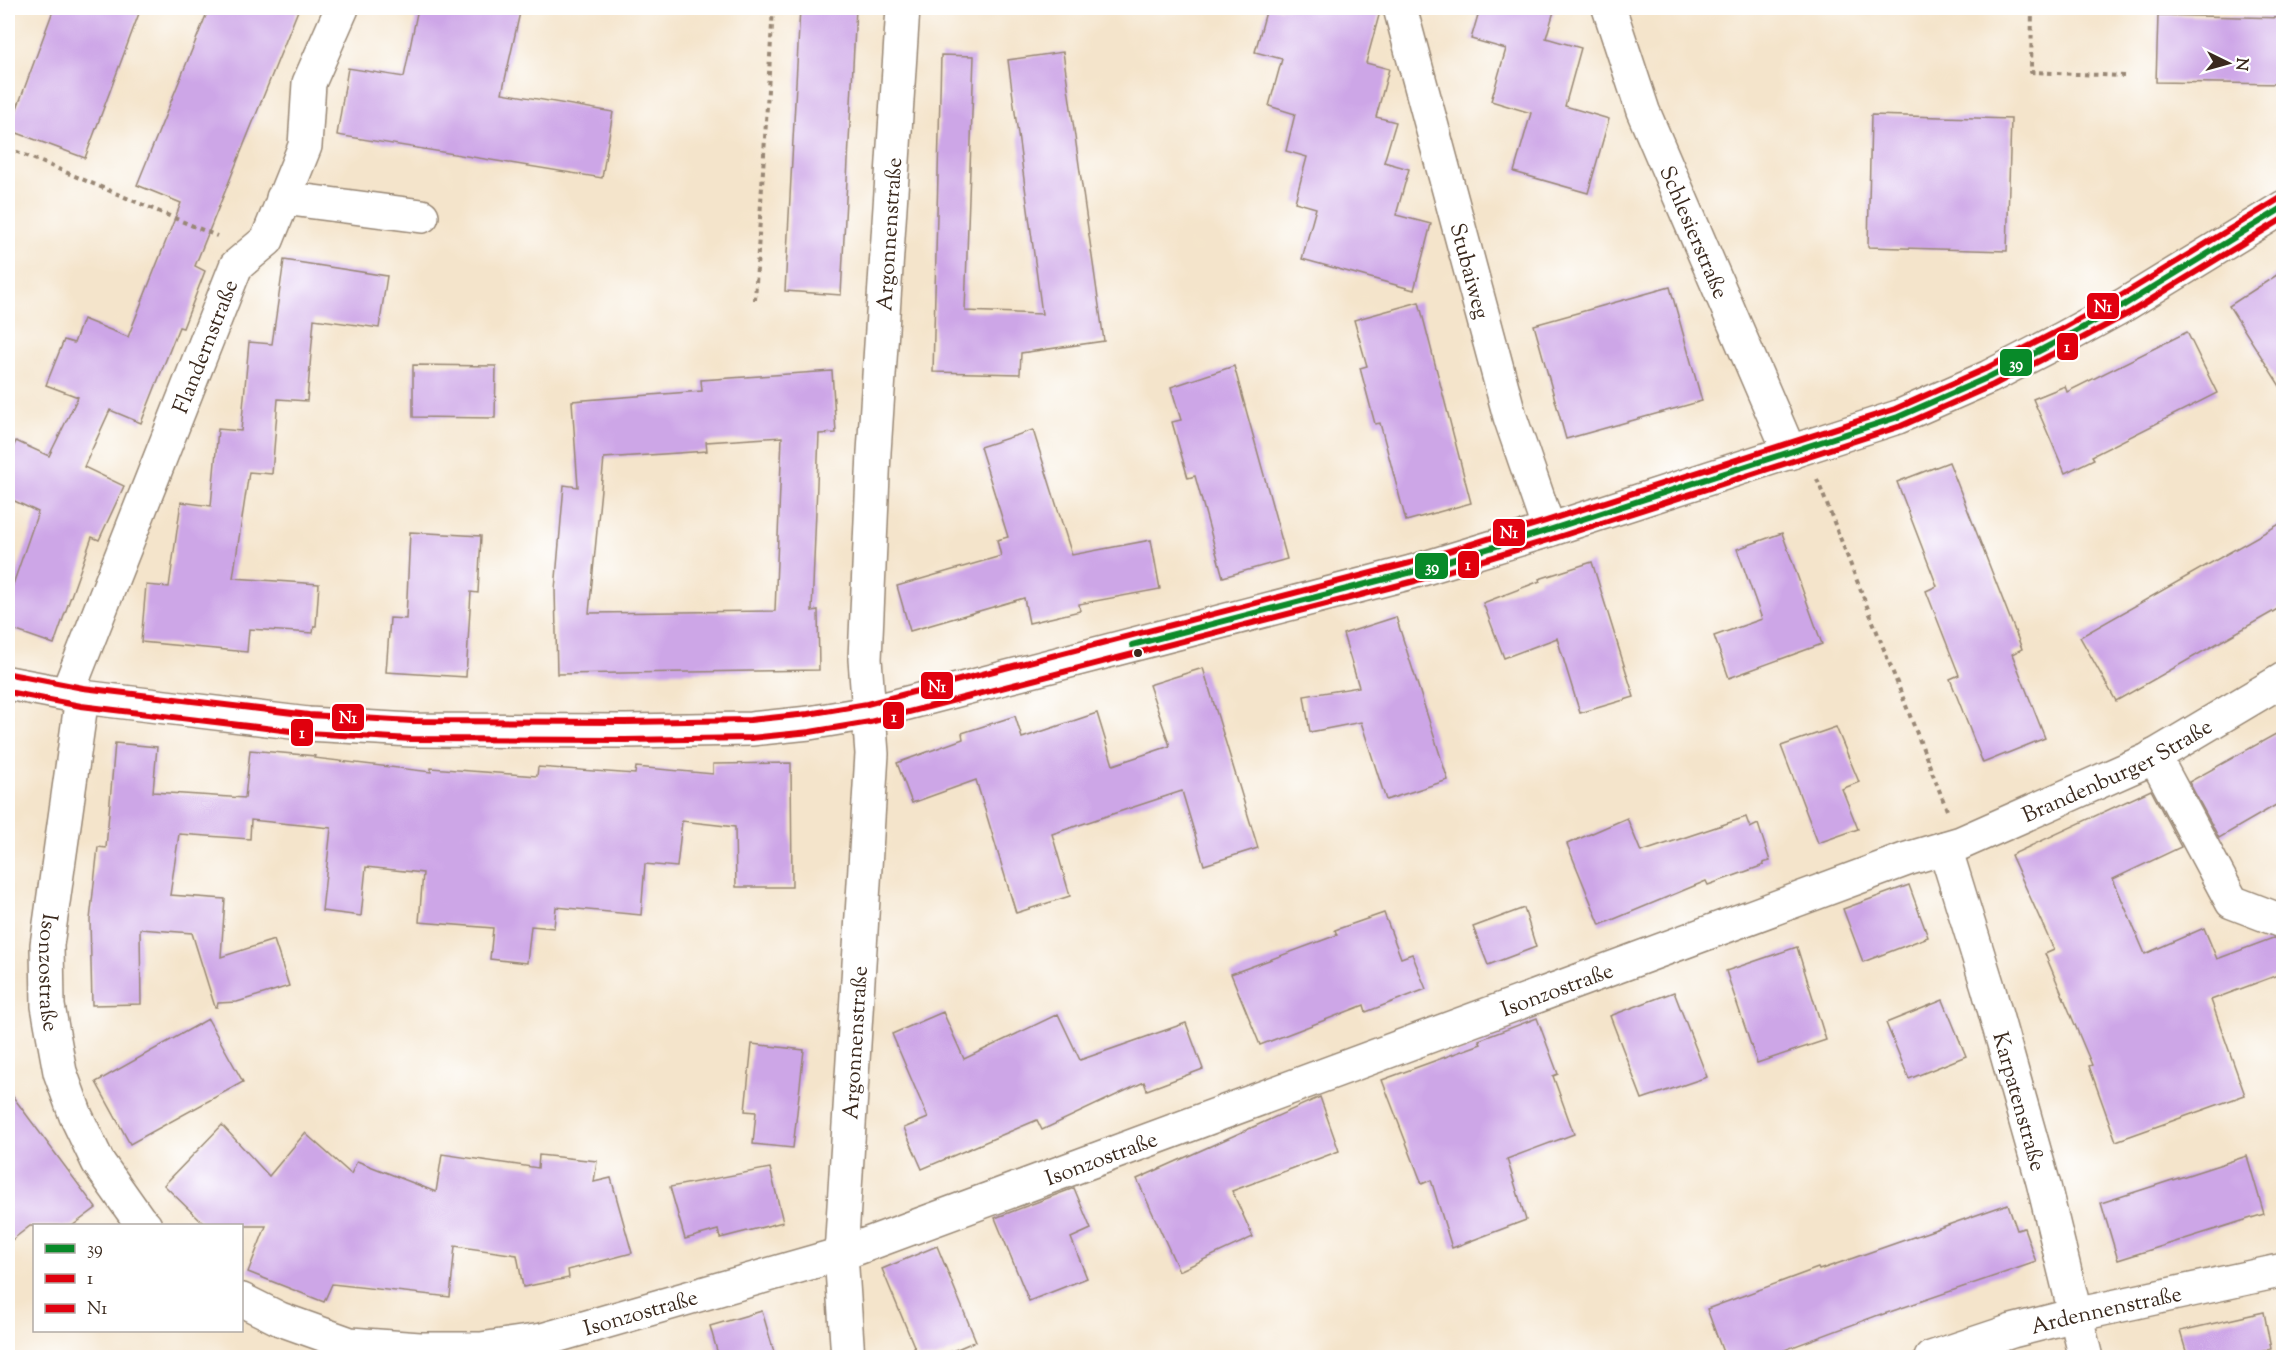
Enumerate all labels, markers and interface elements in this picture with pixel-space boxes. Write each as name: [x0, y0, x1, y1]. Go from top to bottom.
north arrow: [2198, 33, 2258, 93]
text: N: [2228, 57, 2252, 72]
street label: Argonnenstraße: [870, 156, 912, 312]
street label: Schlesierstraße: [1649, 162, 1735, 305]
street label: Stubaiweg: [1440, 220, 1496, 323]
street label: Flandernstraße: [166, 276, 248, 419]
line badge: N1: [2086, 292, 2120, 320]
text: N1: [2094, 297, 2113, 320]
line badge: 1: [2056, 332, 2079, 361]
text: 1: [2064, 337, 2070, 360]
line badge: 39: [1999, 348, 2033, 377]
text: 39: [2009, 354, 2023, 377]
line badge: N1: [1492, 518, 1526, 547]
text: N1: [1500, 523, 1519, 546]
line badge: 1: [1457, 550, 1480, 579]
line badge: 39: [1414, 552, 1449, 580]
text: 1: [1465, 555, 1471, 578]
text: 39: [1425, 557, 1439, 580]
unlabelled marker: [1132, 647, 1144, 659]
line badge: N1: [920, 671, 954, 700]
text: N1: [928, 677, 947, 700]
line badge: 1: [882, 701, 905, 730]
line badge: N1: [331, 703, 365, 732]
text: 1: [891, 707, 897, 730]
text: N1: [339, 708, 358, 731]
street label: Brandenburger Straße: [2018, 712, 2219, 833]
line badge: 1: [290, 718, 314, 747]
text: 1: [299, 723, 305, 746]
street label: Isonzostraße: [28, 911, 65, 1034]
street label: Isonzostraße: [1497, 956, 1619, 1027]
street label: Argonnenstraße: [836, 965, 878, 1121]
street label: Karpatenstraße: [1982, 1028, 2052, 1175]
street label: Isonzostraße: [1041, 1125, 1163, 1196]
legend: [33, 1224, 243, 1332]
text: 39: [87, 1237, 103, 1263]
text: 1: [87, 1267, 93, 1293]
street label: Ardennenstraße: [2028, 1279, 2185, 1345]
street label: Isonzostraße: [580, 1283, 702, 1346]
text: N1: [87, 1297, 107, 1323]

